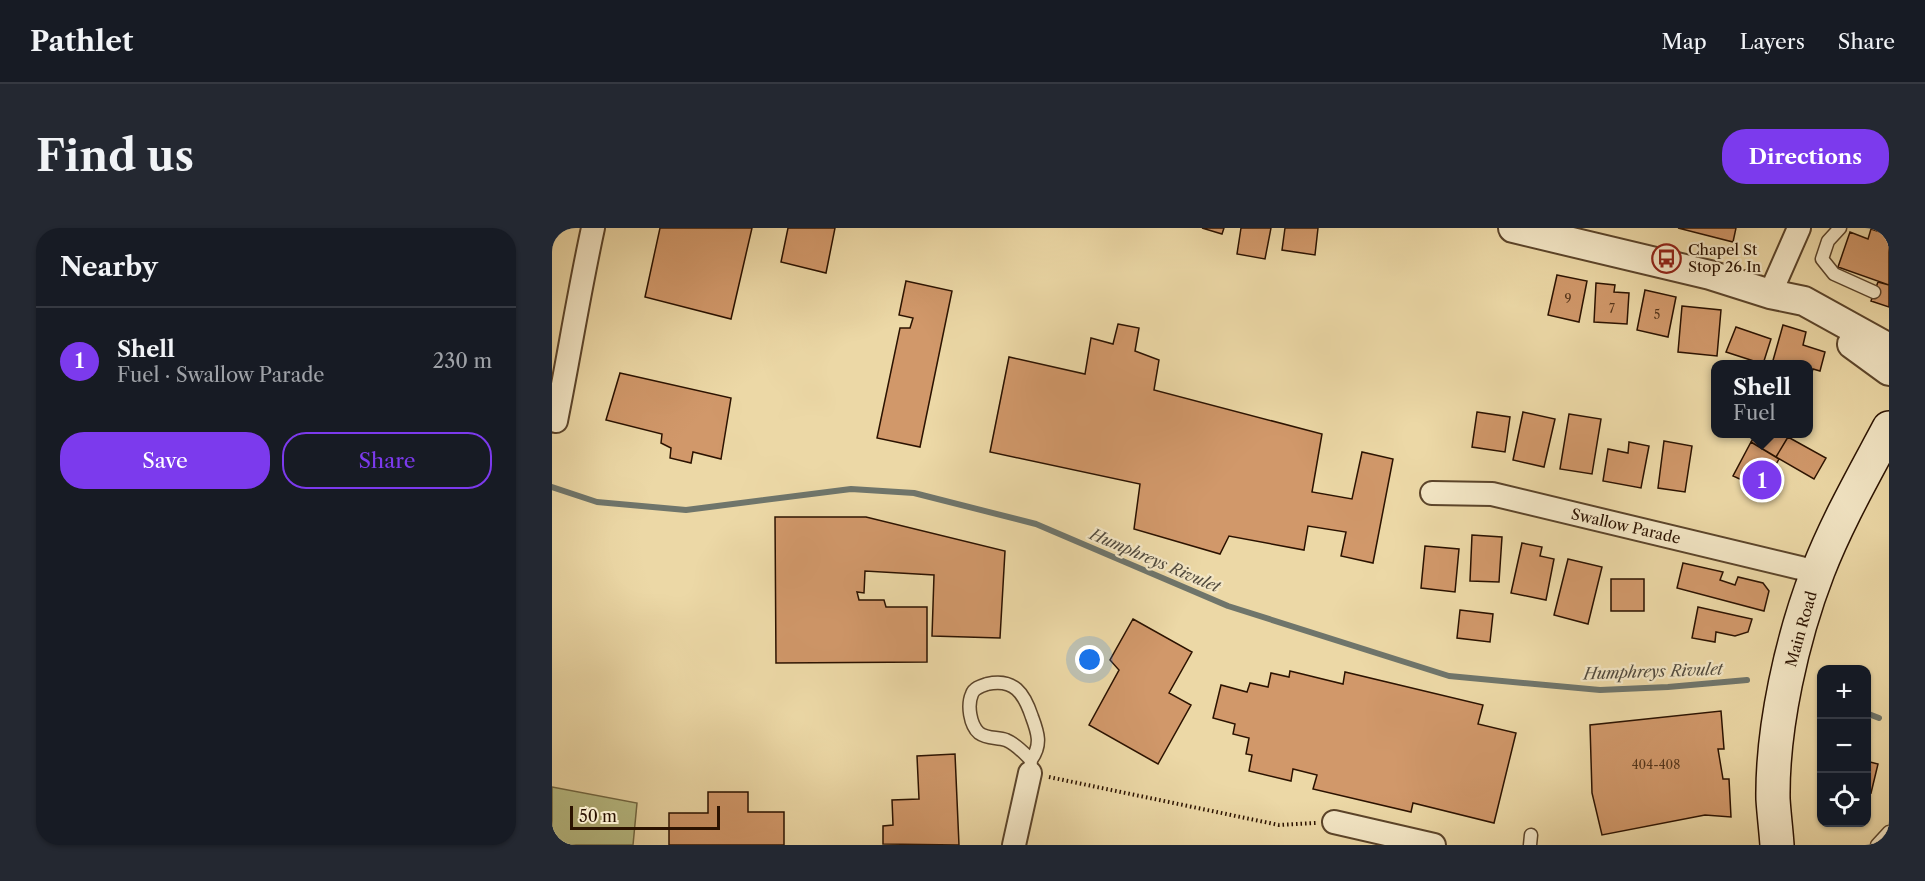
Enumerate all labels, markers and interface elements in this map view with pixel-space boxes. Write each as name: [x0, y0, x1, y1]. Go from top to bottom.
text: Pathlet: [30, 24, 133, 58]
text: Map: [1662, 29, 1707, 54]
text: Layers: [1740, 29, 1805, 54]
text: Share: [1838, 29, 1895, 54]
button: Directions: [1722, 129, 1889, 184]
text: Find us: [36, 130, 194, 182]
place label: Chapel St Stop 26 In: [1688, 240, 1762, 276]
bus stop icon: Chapel St Stop 26 In: [1651, 242, 1683, 274]
text: Nearby: [60, 251, 158, 283]
house number: 9: [1564, 291, 1572, 306]
house number: 7: [1609, 301, 1615, 316]
house number: 5: [1654, 307, 1660, 322]
text: Shell: [117, 336, 175, 363]
text: 1: [75, 349, 84, 373]
text: 230 m: [433, 349, 492, 373]
popup: [1711, 360, 1813, 438]
text: Fuel · Swallow Parade: [117, 363, 325, 387]
text: Shell: [1733, 374, 1791, 401]
text: Fuel: [1733, 401, 1776, 425]
button: Save: [60, 432, 270, 489]
button: Share: [282, 432, 492, 489]
pin: 1: [1742, 458, 1782, 502]
street label: Swallow Parade: [1569, 504, 1683, 548]
water label: Humphreys Rivulet: [1085, 523, 1224, 597]
street label: Main Road: [1781, 589, 1821, 669]
your location: [1075, 645, 1104, 674]
water label: Humphreys Rivulet: [1581, 659, 1724, 684]
map controls: [1817, 665, 1871, 827]
button: +: [1817, 665, 1871, 719]
button: −: [1817, 719, 1871, 773]
house number: 404-408: [1632, 757, 1680, 772]
button: locate: [1817, 773, 1871, 827]
scale bar: [570, 803, 720, 830]
text: 50 m: [579, 806, 617, 826]

